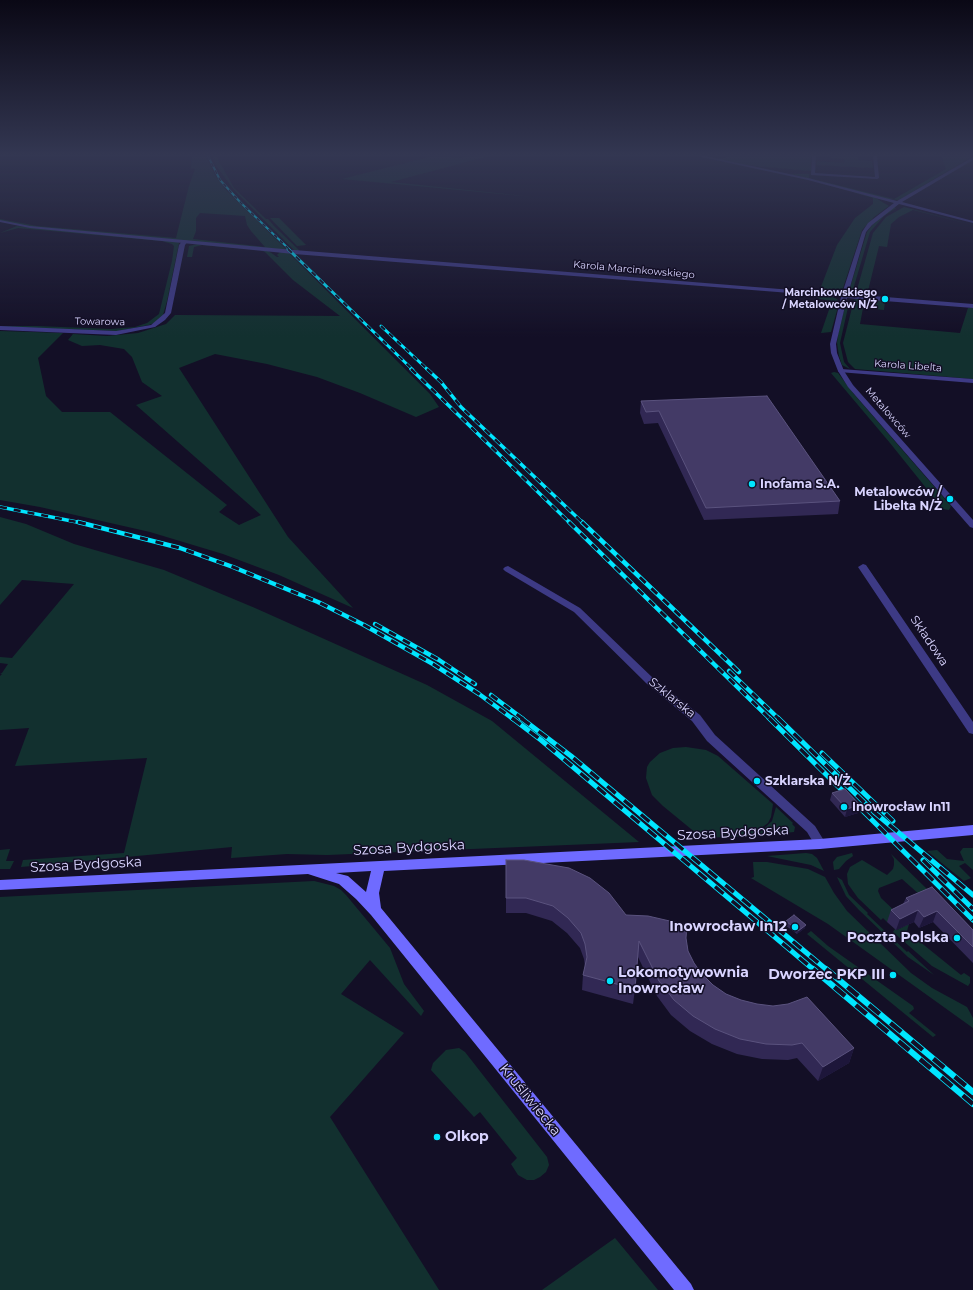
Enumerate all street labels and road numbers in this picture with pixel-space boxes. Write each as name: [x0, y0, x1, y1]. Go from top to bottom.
street label: Karola Marcinkowskiego: [573, 259, 695, 281]
street label: Towarowa: [75, 316, 125, 328]
street label: Karola Libelta: [874, 358, 942, 374]
street label: Metalowców: [863, 385, 913, 441]
street label: Składowa: [907, 613, 951, 669]
street label: Szklarska: [646, 675, 698, 721]
street label: Szosa Bydgoska: [676, 822, 790, 844]
street label: Szosa Bydgoska: [352, 837, 466, 859]
street label: Szosa Bydgoska: [29, 854, 143, 876]
street label: Kruśliwiecka: [496, 1061, 564, 1139]

